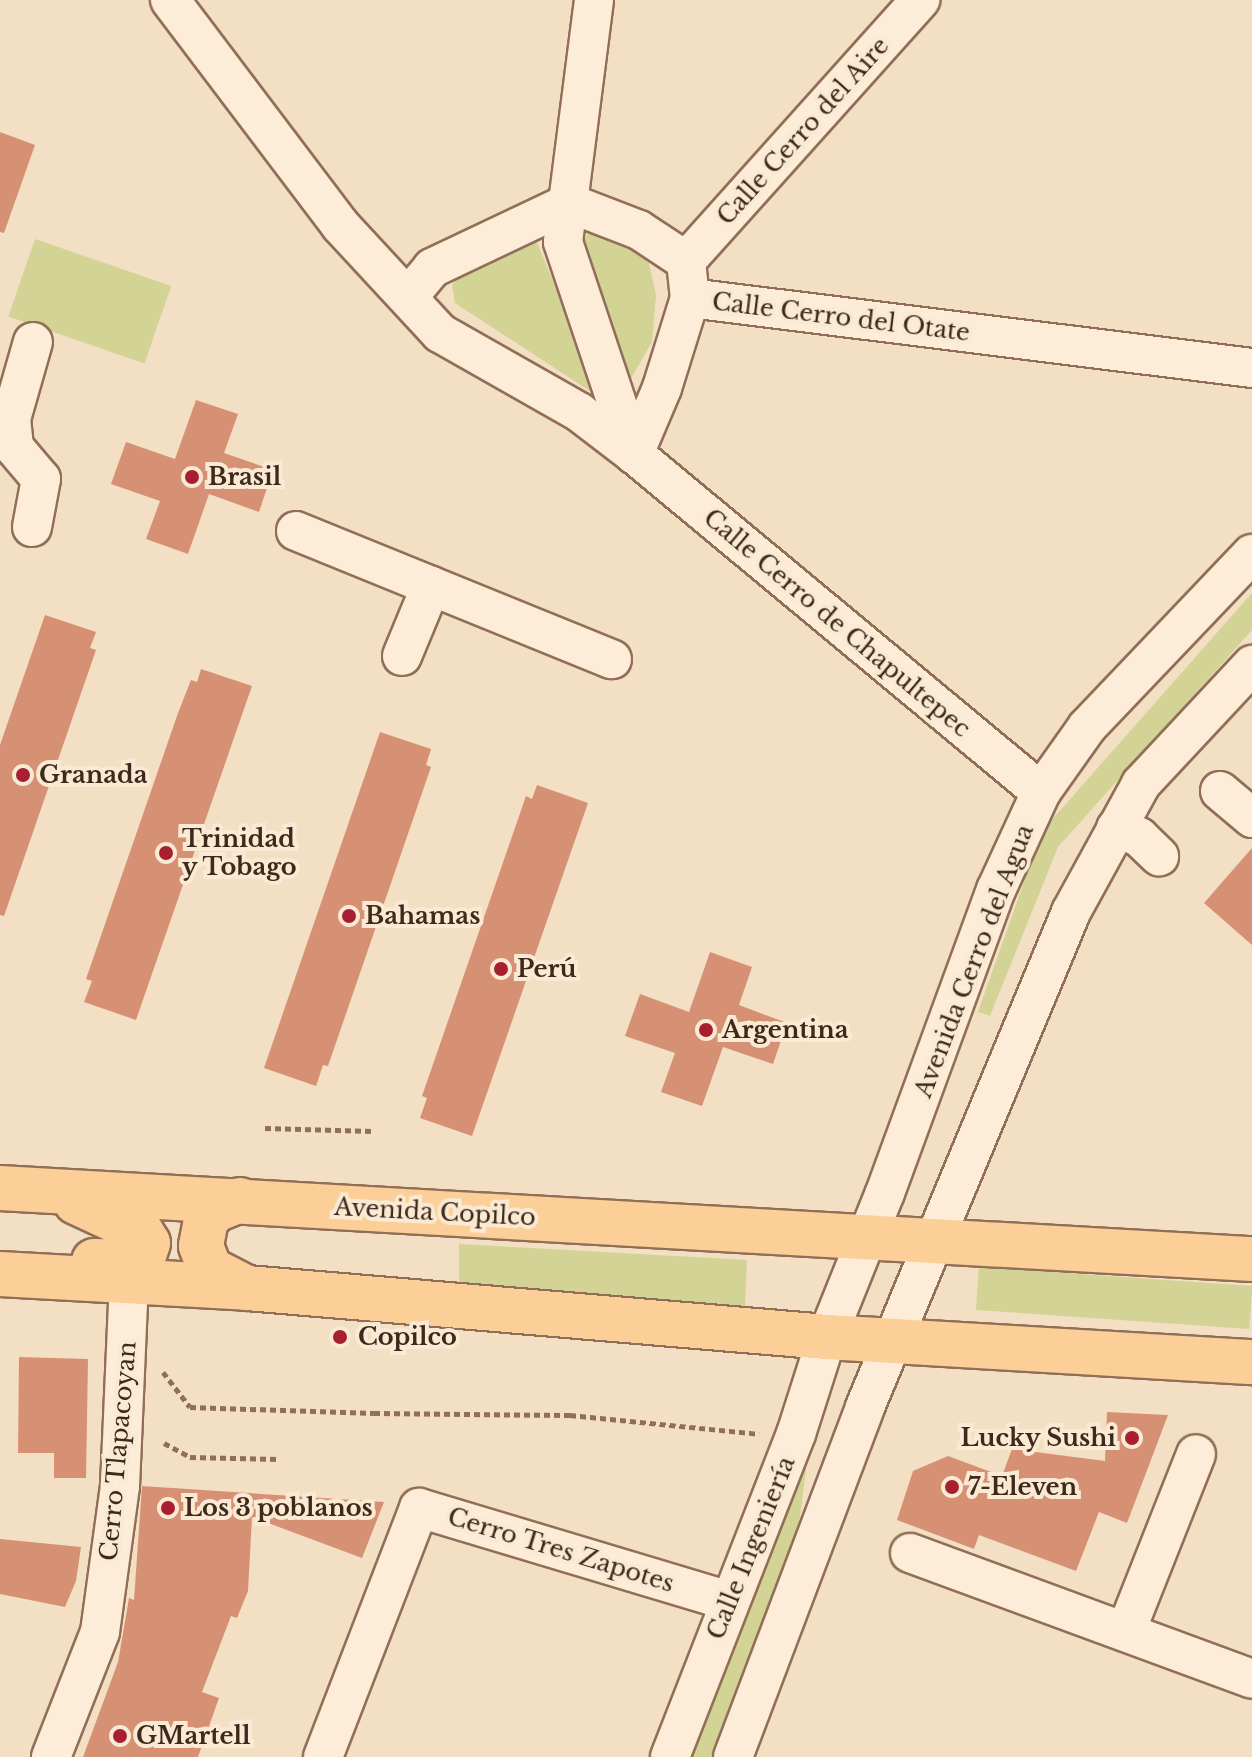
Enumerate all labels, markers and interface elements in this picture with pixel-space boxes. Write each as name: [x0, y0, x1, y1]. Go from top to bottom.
street label: Calle Cerro del Aire: [711, 31, 895, 231]
street label: Calle Cerro del Otate: [710, 287, 972, 347]
place label: Brasil: [208, 463, 281, 491]
marker: Brasil: [183, 468, 201, 486]
street label: Calle Cerro de Chapultepec: [698, 503, 976, 743]
place label: Granada: [39, 761, 147, 789]
marker: Granada: [14, 766, 32, 784]
street label: Avenida Cerro del Agua: [908, 820, 1040, 1102]
place label: Trinidad y Tobago: [182, 825, 298, 881]
marker: Trinidad y Tobago: [157, 844, 175, 862]
place label: Bahamas: [365, 902, 480, 930]
marker: Bahamas: [340, 907, 358, 925]
place label: Perú: [517, 955, 577, 983]
marker: Perú: [492, 960, 510, 978]
place label: Argentina: [722, 1016, 848, 1044]
marker: Argentina: [697, 1021, 715, 1039]
street label: Avenida Copilco: [333, 1192, 537, 1232]
place label: Copilco: [358, 1323, 457, 1351]
marker: Copilco: [329, 1326, 351, 1348]
street label: Cerro Tlapacoyan: [94, 1340, 142, 1562]
place label: Lucky Sushi: [960, 1424, 1116, 1452]
marker: Lucky Sushi: [1123, 1429, 1141, 1447]
street label: Calle Ingeniería: [701, 1452, 801, 1644]
place label: 7-Eleven: [968, 1473, 1077, 1501]
marker: 7-Eleven: [943, 1478, 961, 1496]
place label: Los 3 poblanos: [184, 1494, 373, 1522]
marker: Los 3 poblanos: [159, 1499, 177, 1517]
street label: Cerro Tres Zapotes: [444, 1502, 678, 1598]
place label: GMartell: [136, 1722, 250, 1750]
marker: GMartell: [111, 1727, 129, 1745]

